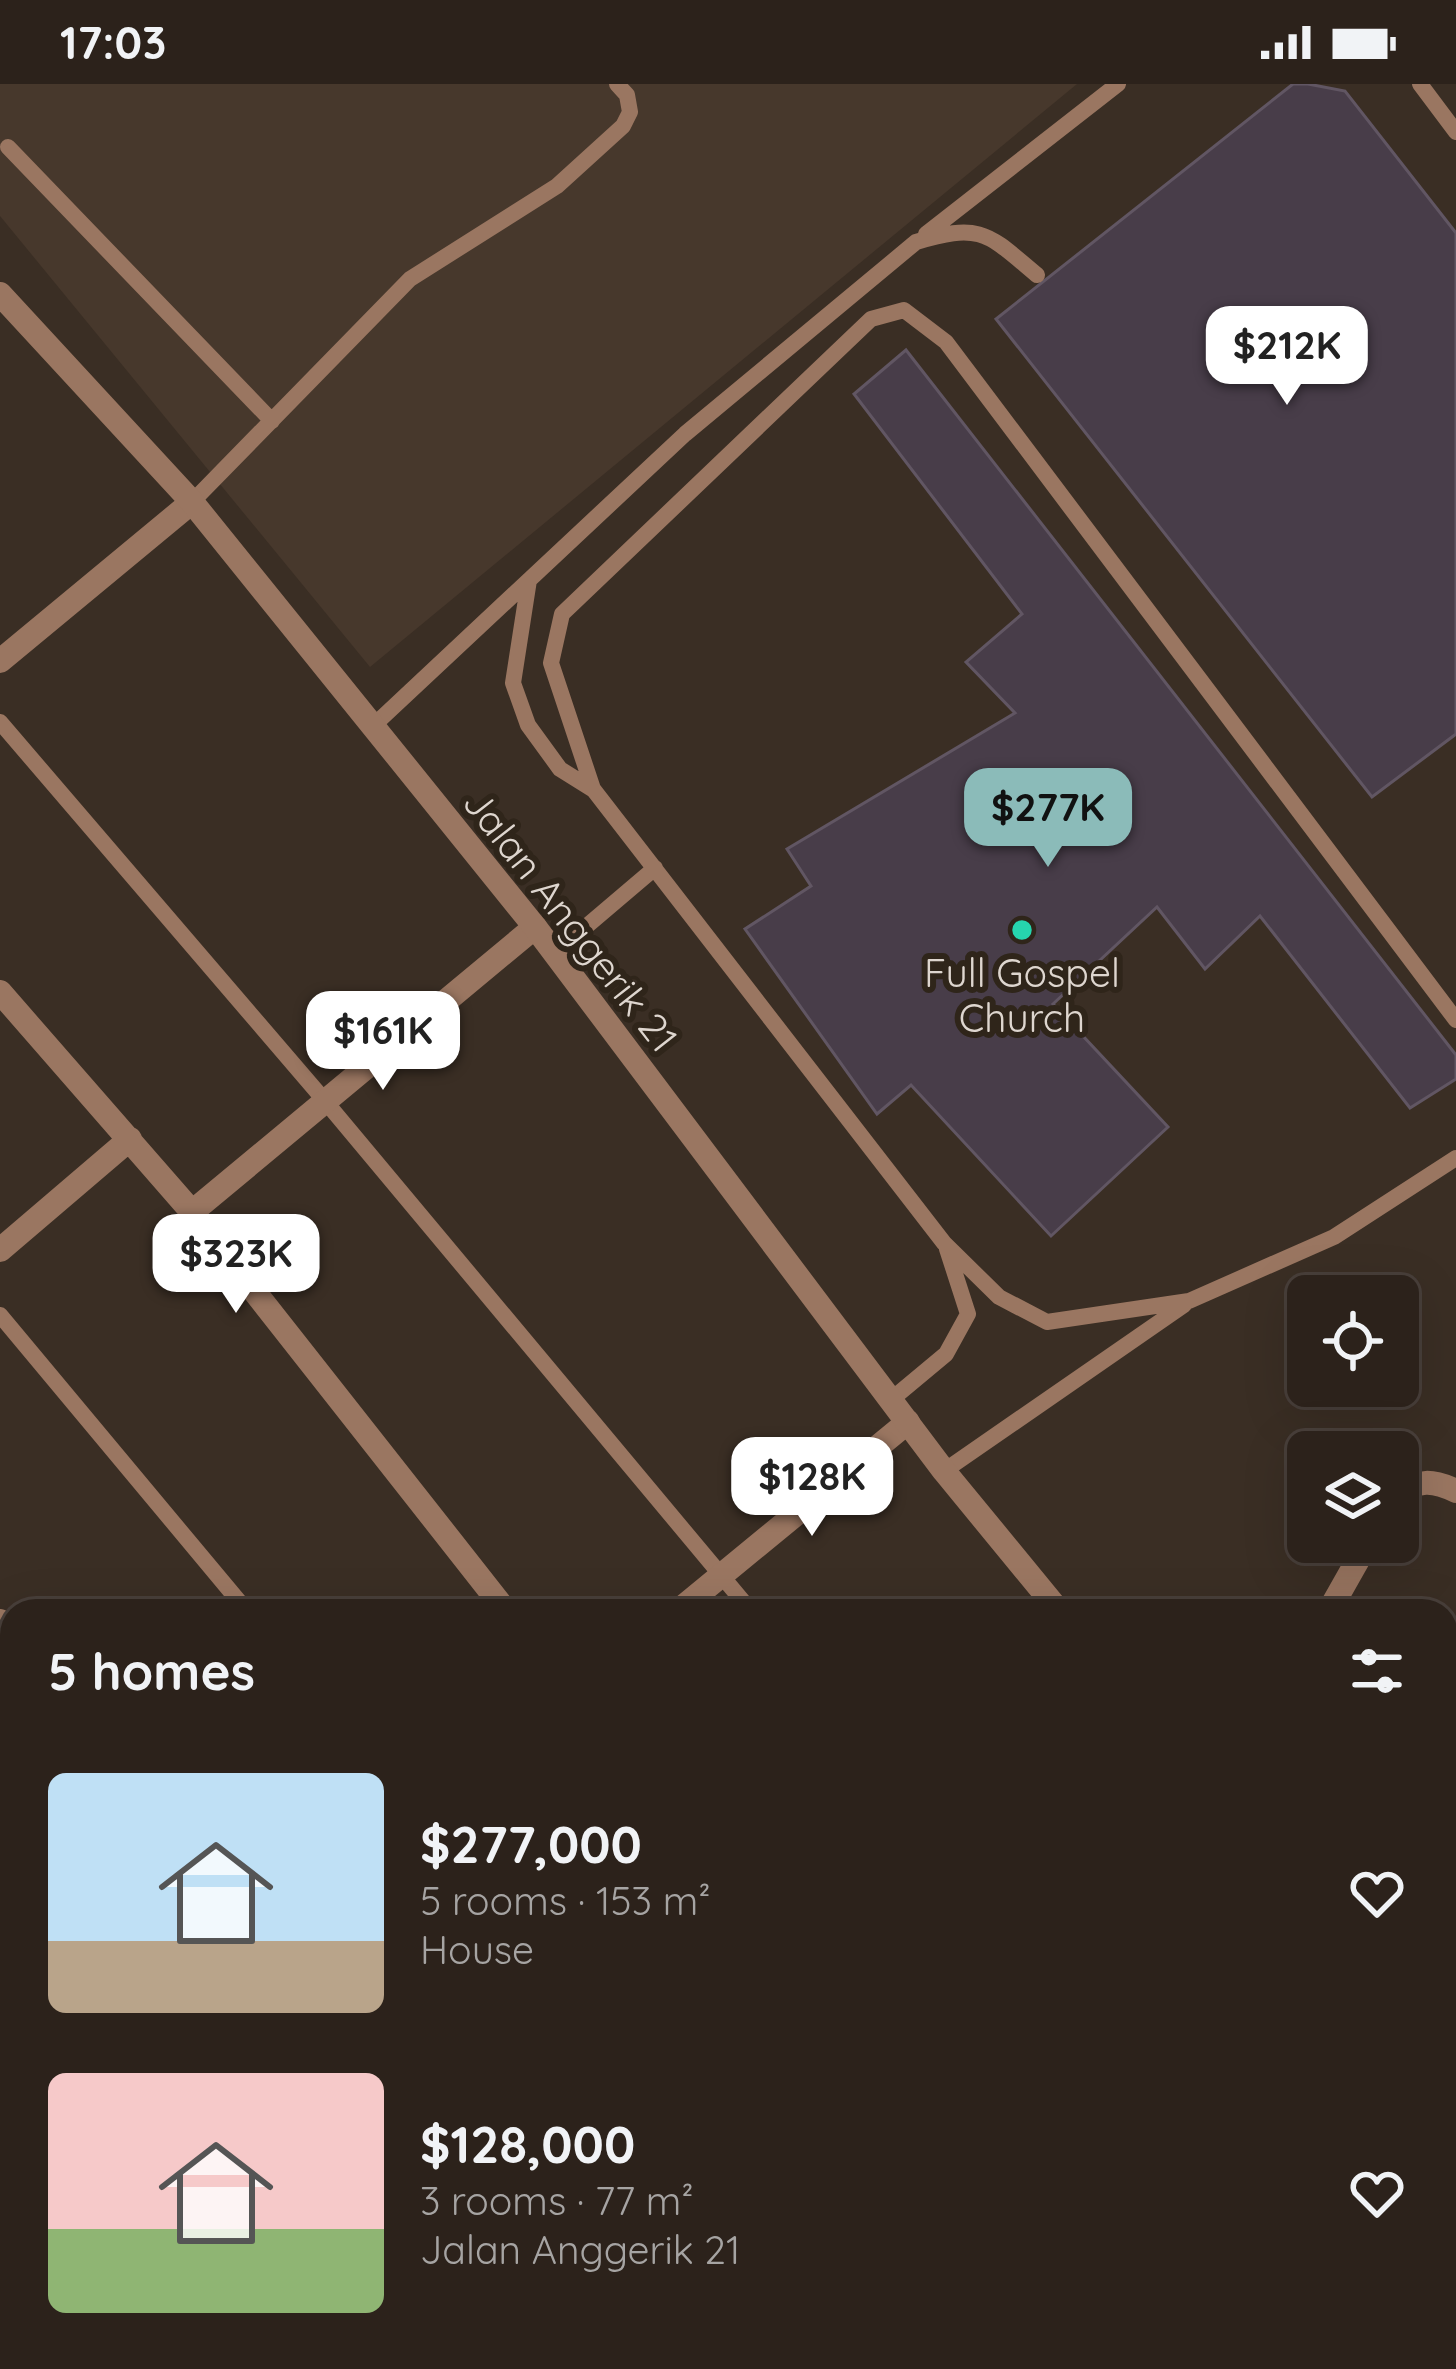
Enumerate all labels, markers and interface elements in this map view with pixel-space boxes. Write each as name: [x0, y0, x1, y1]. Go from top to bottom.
text: 17:03: [60, 14, 166, 70]
pin: $212K: [1203, 306, 1371, 408]
text: $212K: [1233, 320, 1341, 369]
pin: $277K: [964, 768, 1132, 870]
street label: Jalan Anggerik 21: [453, 779, 689, 1061]
text: $277K: [991, 782, 1105, 831]
marker: Full Gospel Church: [1009, 917, 1035, 943]
place label: Full Gospel Church: [924, 948, 1120, 1042]
pin: $161K: [299, 991, 467, 1093]
text: $161K: [333, 1005, 433, 1054]
pin: $323K: [152, 1214, 320, 1316]
text: $323K: [180, 1228, 292, 1277]
map controls: [1287, 1275, 1419, 1563]
button: locate: [1287, 1275, 1419, 1407]
button: layers: [1287, 1431, 1419, 1563]
pin: $128K: [728, 1437, 896, 1539]
text: $128K: [758, 1451, 866, 1500]
icon: filters: [1344, 1638, 1410, 1704]
text: 5 homes: [48, 1639, 255, 1703]
text: $277,000: [420, 1812, 642, 1876]
icon: home: [144, 1821, 288, 1965]
icon: heart: [1344, 1860, 1410, 1926]
text: 5 rooms · 153 m²: [420, 1876, 711, 1925]
text: House: [420, 1925, 534, 1974]
text: $128,000: [420, 2112, 635, 2176]
icon: home: [144, 2121, 288, 2265]
icon: heart: [1344, 2160, 1410, 2226]
text: 3 rooms · 77 m²: [420, 2176, 694, 2225]
text: Jalan Anggerik 21: [420, 2225, 740, 2274]

